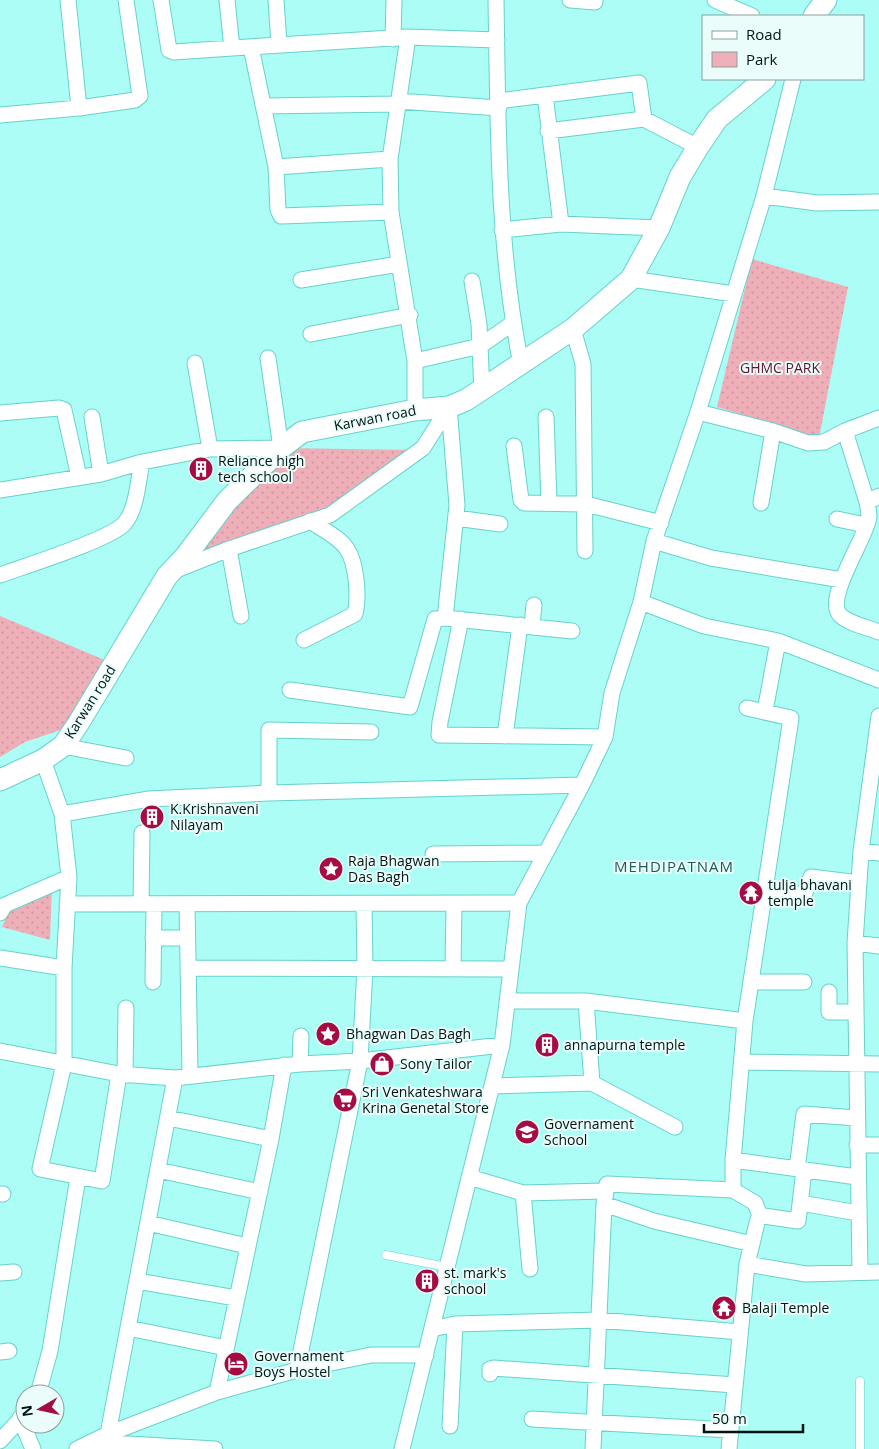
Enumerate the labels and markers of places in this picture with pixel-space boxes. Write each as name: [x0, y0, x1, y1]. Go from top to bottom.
place label: Reliance high tech school: [218, 451, 304, 486]
building icon: Reliance high tech school: [188, 456, 214, 482]
place label: K.Krishnaveni Nilayam: [170, 799, 259, 834]
building icon: K.Krishnaveni Nilayam: [139, 804, 165, 830]
place label: Raja Bhagwan Das Bagh: [348, 851, 440, 886]
place icon: Raja Bhagwan Das Bagh: [318, 856, 344, 882]
place label: tulja bhavani temple: [768, 875, 852, 910]
temple icon: tulja bhavani temple: [738, 880, 764, 906]
place icon: Bhagwan Das Bagh: [315, 1021, 341, 1047]
place label: Bhagwan Das Bagh: [346, 1024, 471, 1043]
building icon: annapurna temple: [534, 1032, 560, 1058]
place label: annapurna temple: [564, 1035, 686, 1054]
shop icon: Sony Tailor: [369, 1051, 395, 1077]
place label: Sony Tailor: [400, 1054, 472, 1073]
place label: Sri Venkateshwara Krina Genetal Store: [362, 1082, 489, 1117]
supermarket icon: Sri Venkateshwara Krina Genetal Store: [332, 1087, 358, 1113]
place label: Governament School: [544, 1114, 634, 1149]
school or university icon: Governament School: [514, 1119, 540, 1145]
place label: st. mark's school: [444, 1263, 507, 1298]
building icon: st. mark's school: [414, 1268, 440, 1294]
temple icon: Balaji Temple: [711, 1295, 737, 1321]
place label: Balaji Temple: [742, 1298, 829, 1317]
place label: Governament Boys Hostel: [254, 1346, 344, 1381]
hotel icon: Governament Boys Hostel: [223, 1351, 249, 1377]

